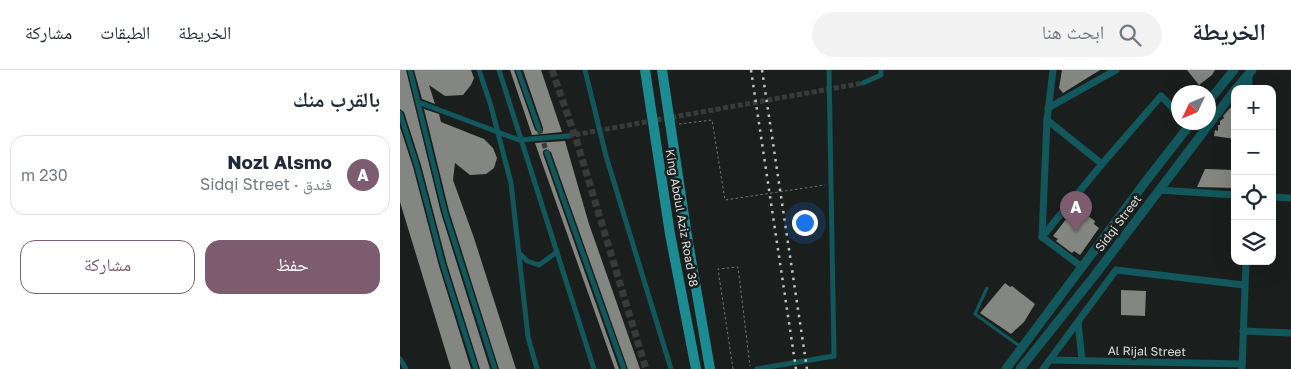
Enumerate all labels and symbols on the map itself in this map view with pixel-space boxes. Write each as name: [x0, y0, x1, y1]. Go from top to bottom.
north arrow: [1171, 85, 1216, 130]
street label: King Abdul Aziz Road 38: [663, 148, 701, 288]
pin: A: [1060, 191, 1092, 232]
street label: Sidqi Street: [1092, 191, 1144, 254]
your location: [792, 210, 818, 236]
street label: Al Rijal Street: [1108, 343, 1187, 359]

